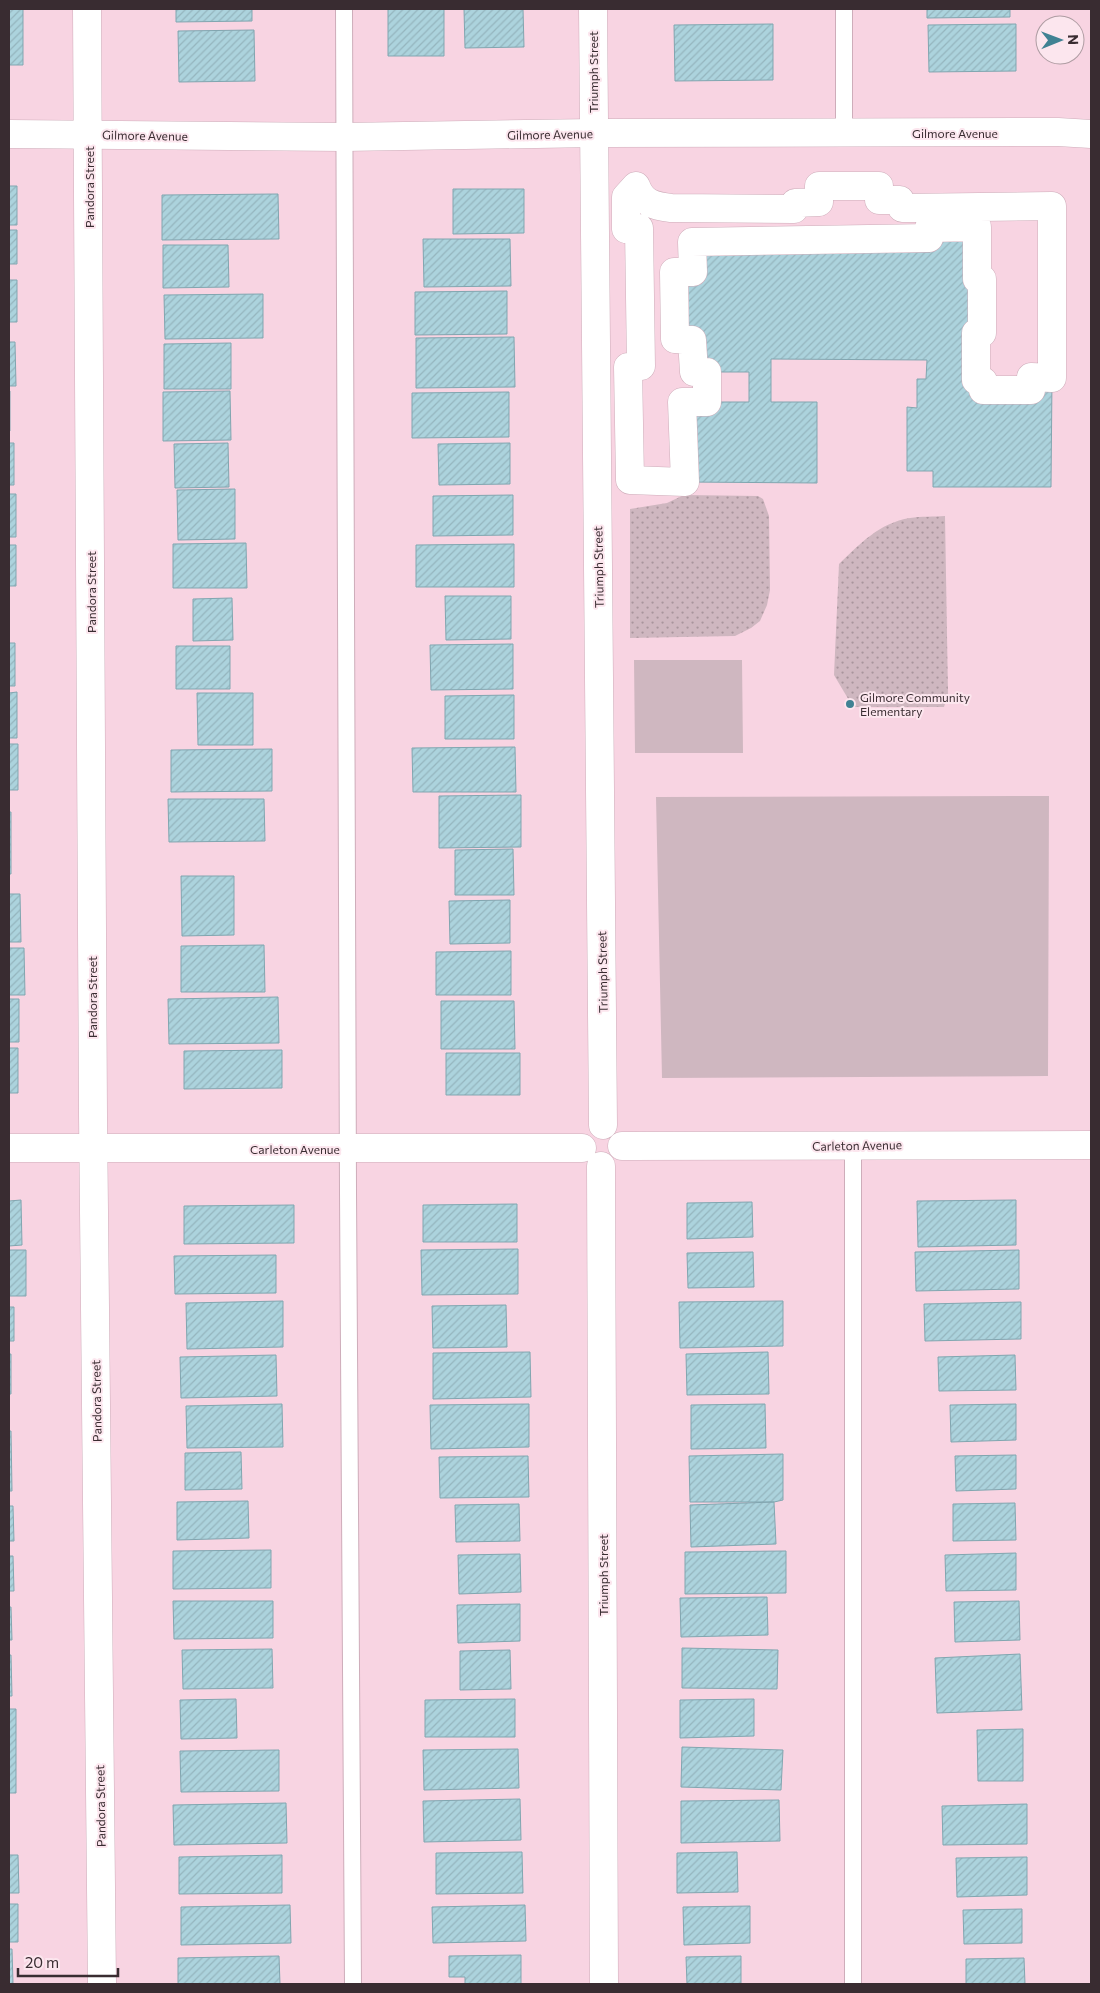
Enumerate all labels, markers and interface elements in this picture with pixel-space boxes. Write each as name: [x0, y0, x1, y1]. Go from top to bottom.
north arrow: [1035, 15, 1085, 65]
street label: Triumph Street: [586, 31, 600, 113]
text: N: [1065, 34, 1082, 45]
street label: Gilmore Avenue: [507, 126, 593, 142]
street label: Gilmore Avenue: [912, 126, 998, 140]
street label: Gilmore Avenue: [102, 127, 188, 143]
street label: Pandora Street: [82, 146, 96, 228]
street label: Triumph Street: [590, 526, 606, 608]
street label: Pandora Street: [84, 551, 98, 633]
place label: Gilmore Community Elementary: [860, 690, 970, 718]
marker: Gilmore Community Elementary: [844, 698, 856, 710]
street label: Triumph Street: [594, 931, 610, 1013]
street label: Pandora Street: [85, 956, 99, 1038]
street label: Carleton Avenue: [812, 1137, 902, 1153]
street label: Carleton Avenue: [250, 1142, 340, 1156]
street label: Pandora Street: [88, 1360, 104, 1442]
street label: Triumph Street: [596, 1534, 610, 1616]
street label: Pandora Street: [92, 1765, 108, 1847]
scale bar: [18, 1946, 118, 1978]
text: 20 m: [25, 1953, 59, 1971]

